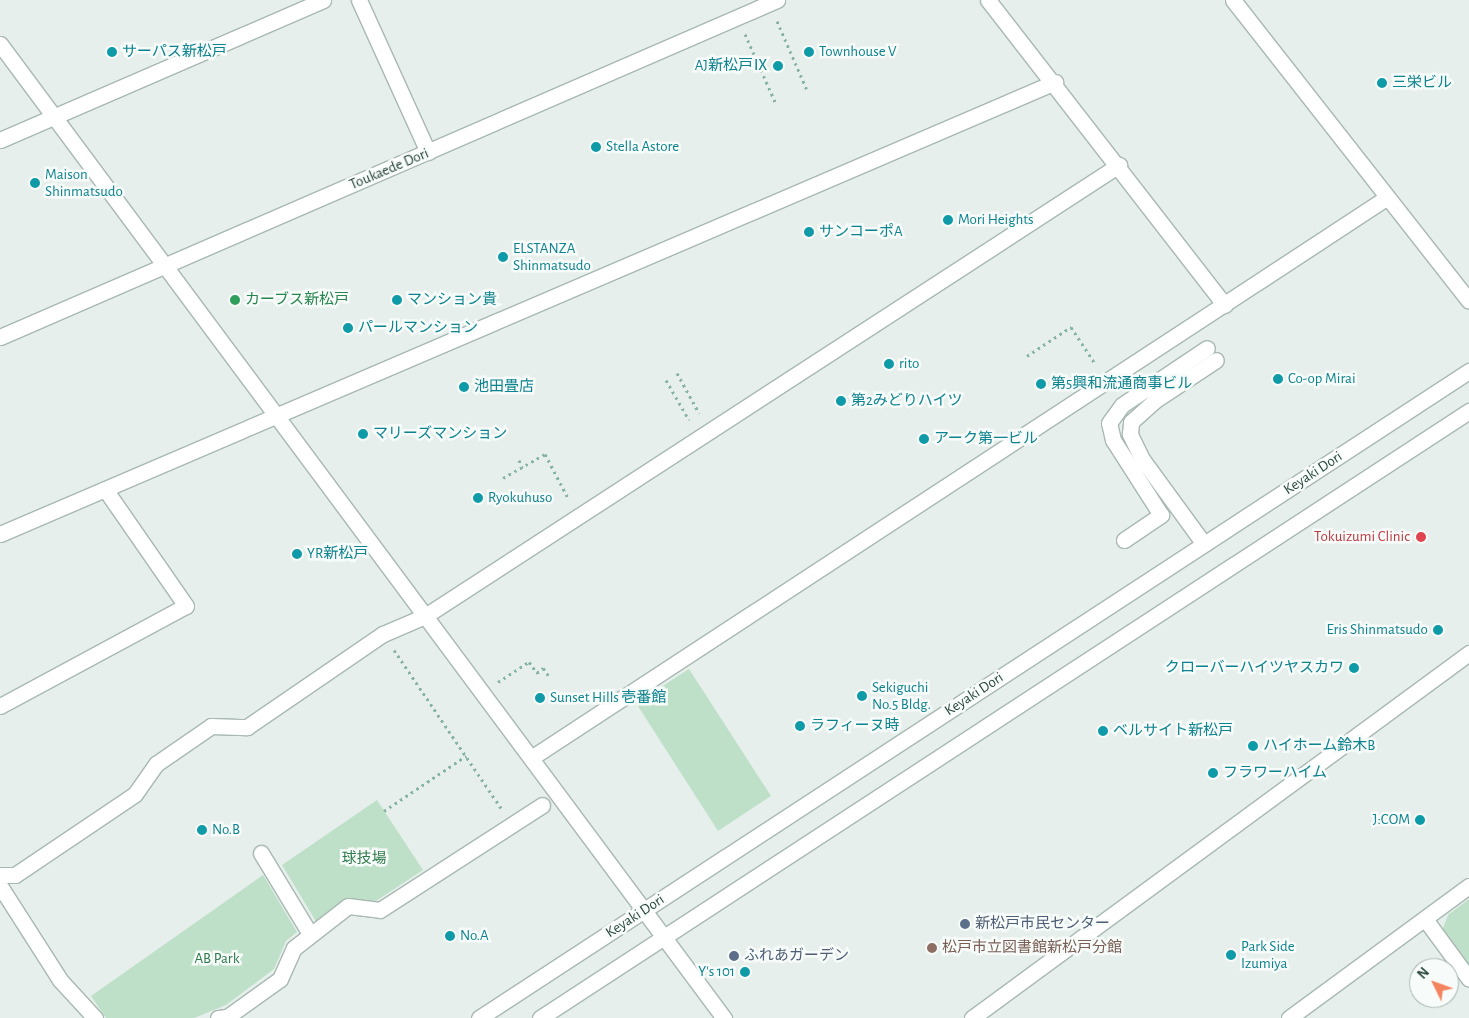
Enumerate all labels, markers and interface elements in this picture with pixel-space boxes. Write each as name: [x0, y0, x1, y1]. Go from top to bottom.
place label: サーパス新松戸: [122, 43, 227, 61]
place label: Townhouse V: [819, 43, 897, 61]
marker: サーパス新松戸: [106, 46, 118, 58]
marker: Townhouse V: [803, 46, 815, 58]
place label: AJ新松戸Ⅸ: [695, 57, 768, 75]
marker: AJ新松戸Ⅸ: [772, 60, 784, 72]
place label: 三栄ビル: [1392, 74, 1452, 92]
marker: 三栄ビル: [1376, 77, 1388, 89]
place label: Stella Astore: [606, 138, 679, 156]
marker: Stella Astore: [590, 141, 602, 153]
street label: Toukaede Dori: [347, 144, 431, 194]
place label: Maison Shinmatsudo: [45, 165, 123, 200]
marker: Maison Shinmatsudo: [29, 177, 41, 189]
place label: Mori Heights: [958, 211, 1034, 229]
marker: Mori Heights: [942, 214, 954, 226]
place label: サンコーポA: [819, 223, 903, 241]
marker: サンコーポA: [803, 226, 815, 238]
place label: ELSTANZA Shinmatsudo: [513, 239, 591, 274]
marker: ELSTANZA Shinmatsudo: [497, 251, 509, 263]
place label: カーブス新松戸: [245, 291, 350, 309]
place label: マンション貴: [407, 291, 497, 309]
marker: カーブス新松戸: [229, 294, 241, 306]
marker: マンション貴: [391, 294, 403, 306]
place label: パールマンション: [358, 319, 478, 337]
marker: パールマンション: [342, 322, 354, 334]
place label: rito: [899, 355, 919, 373]
marker: rito: [883, 358, 895, 370]
place label: Co-op Mirai: [1288, 370, 1356, 388]
marker: Co-op Mirai: [1272, 373, 1284, 385]
place label: 第5興和流通商事ビル: [1051, 375, 1192, 393]
place label: 池田畳店: [474, 378, 534, 396]
marker: 第5興和流通商事ビル: [1035, 378, 1047, 390]
marker: 池田畳店: [458, 381, 470, 393]
place label: 第2みどりハイツ: [851, 392, 963, 410]
marker: 第2みどりハイツ: [835, 395, 847, 407]
place label: マリーズマンション: [373, 425, 508, 443]
marker: マリーズマンション: [357, 428, 369, 440]
place label: アーク第一ビル: [934, 430, 1038, 448]
marker: アーク第一ビル: [918, 433, 930, 445]
street label: Keyaki Dori: [1280, 447, 1346, 499]
place label: Ryokuhuso: [488, 489, 552, 507]
marker: Ryokuhuso: [472, 492, 484, 504]
place label: Tokuizumi Clinic: [1314, 528, 1410, 546]
marker: Tokuizumi Clinic: [1414, 530, 1428, 544]
place label: YR新松戸: [307, 545, 368, 563]
marker: YR新松戸: [291, 548, 303, 560]
place label: Eris Shinmatsudo: [1326, 621, 1428, 639]
marker: Eris Shinmatsudo: [1432, 624, 1444, 636]
place label: クローバーハイツヤスカワ: [1164, 659, 1344, 677]
marker: クローバーハイツヤスカワ: [1348, 662, 1360, 674]
street label: Keyaki Dori: [941, 668, 1007, 720]
place label: Sekiguchi No.5 Bldg.: [872, 678, 931, 713]
place label: Sunset Hills 壱番館: [550, 689, 666, 707]
marker: Sekiguchi No.5 Bldg.: [856, 690, 868, 702]
marker: Sunset Hills 壱番館: [534, 692, 546, 704]
place label: ラフィーヌ時: [810, 717, 900, 735]
marker: ラフィーヌ時: [794, 720, 806, 732]
place label: ベルサイト新松戸: [1113, 722, 1233, 740]
marker: ベルサイト新松戸: [1097, 725, 1109, 737]
place label: ハイホーム鈴木B: [1263, 737, 1376, 755]
marker: ハイホーム鈴木B: [1247, 740, 1259, 752]
place label: フラワーハイム: [1223, 764, 1328, 782]
marker: フラワーハイム: [1207, 767, 1219, 779]
place label: J:COM: [1373, 811, 1410, 829]
marker: J:COM: [1414, 814, 1426, 826]
place label: No.B: [212, 821, 240, 839]
marker: No.B: [196, 824, 208, 836]
park label: 球技場: [342, 850, 386, 868]
street label: Keyaki Dori: [602, 890, 668, 942]
place label: 新松戸市民センター: [975, 915, 1110, 933]
marker: 新松戸市民センター: [959, 918, 971, 930]
place label: No.A: [460, 927, 489, 945]
marker: No.A: [444, 930, 456, 942]
place label: Park Side Izumiya: [1241, 937, 1295, 972]
place label: 松戸市立図書館新松戸分館: [942, 939, 1122, 957]
marker: 松戸市立図書館新松戸分館: [926, 942, 938, 954]
place label: ふれあガーデン: [744, 947, 849, 965]
marker: Park Side Izumiya: [1225, 949, 1237, 961]
park label: AB Park: [194, 950, 240, 968]
marker: ふれあガーデン: [728, 950, 740, 962]
north arrow: [1409, 958, 1459, 1008]
place label: Y's 101: [698, 963, 735, 981]
text: N: [1415, 965, 1432, 982]
marker: Y's 101: [739, 966, 751, 978]

